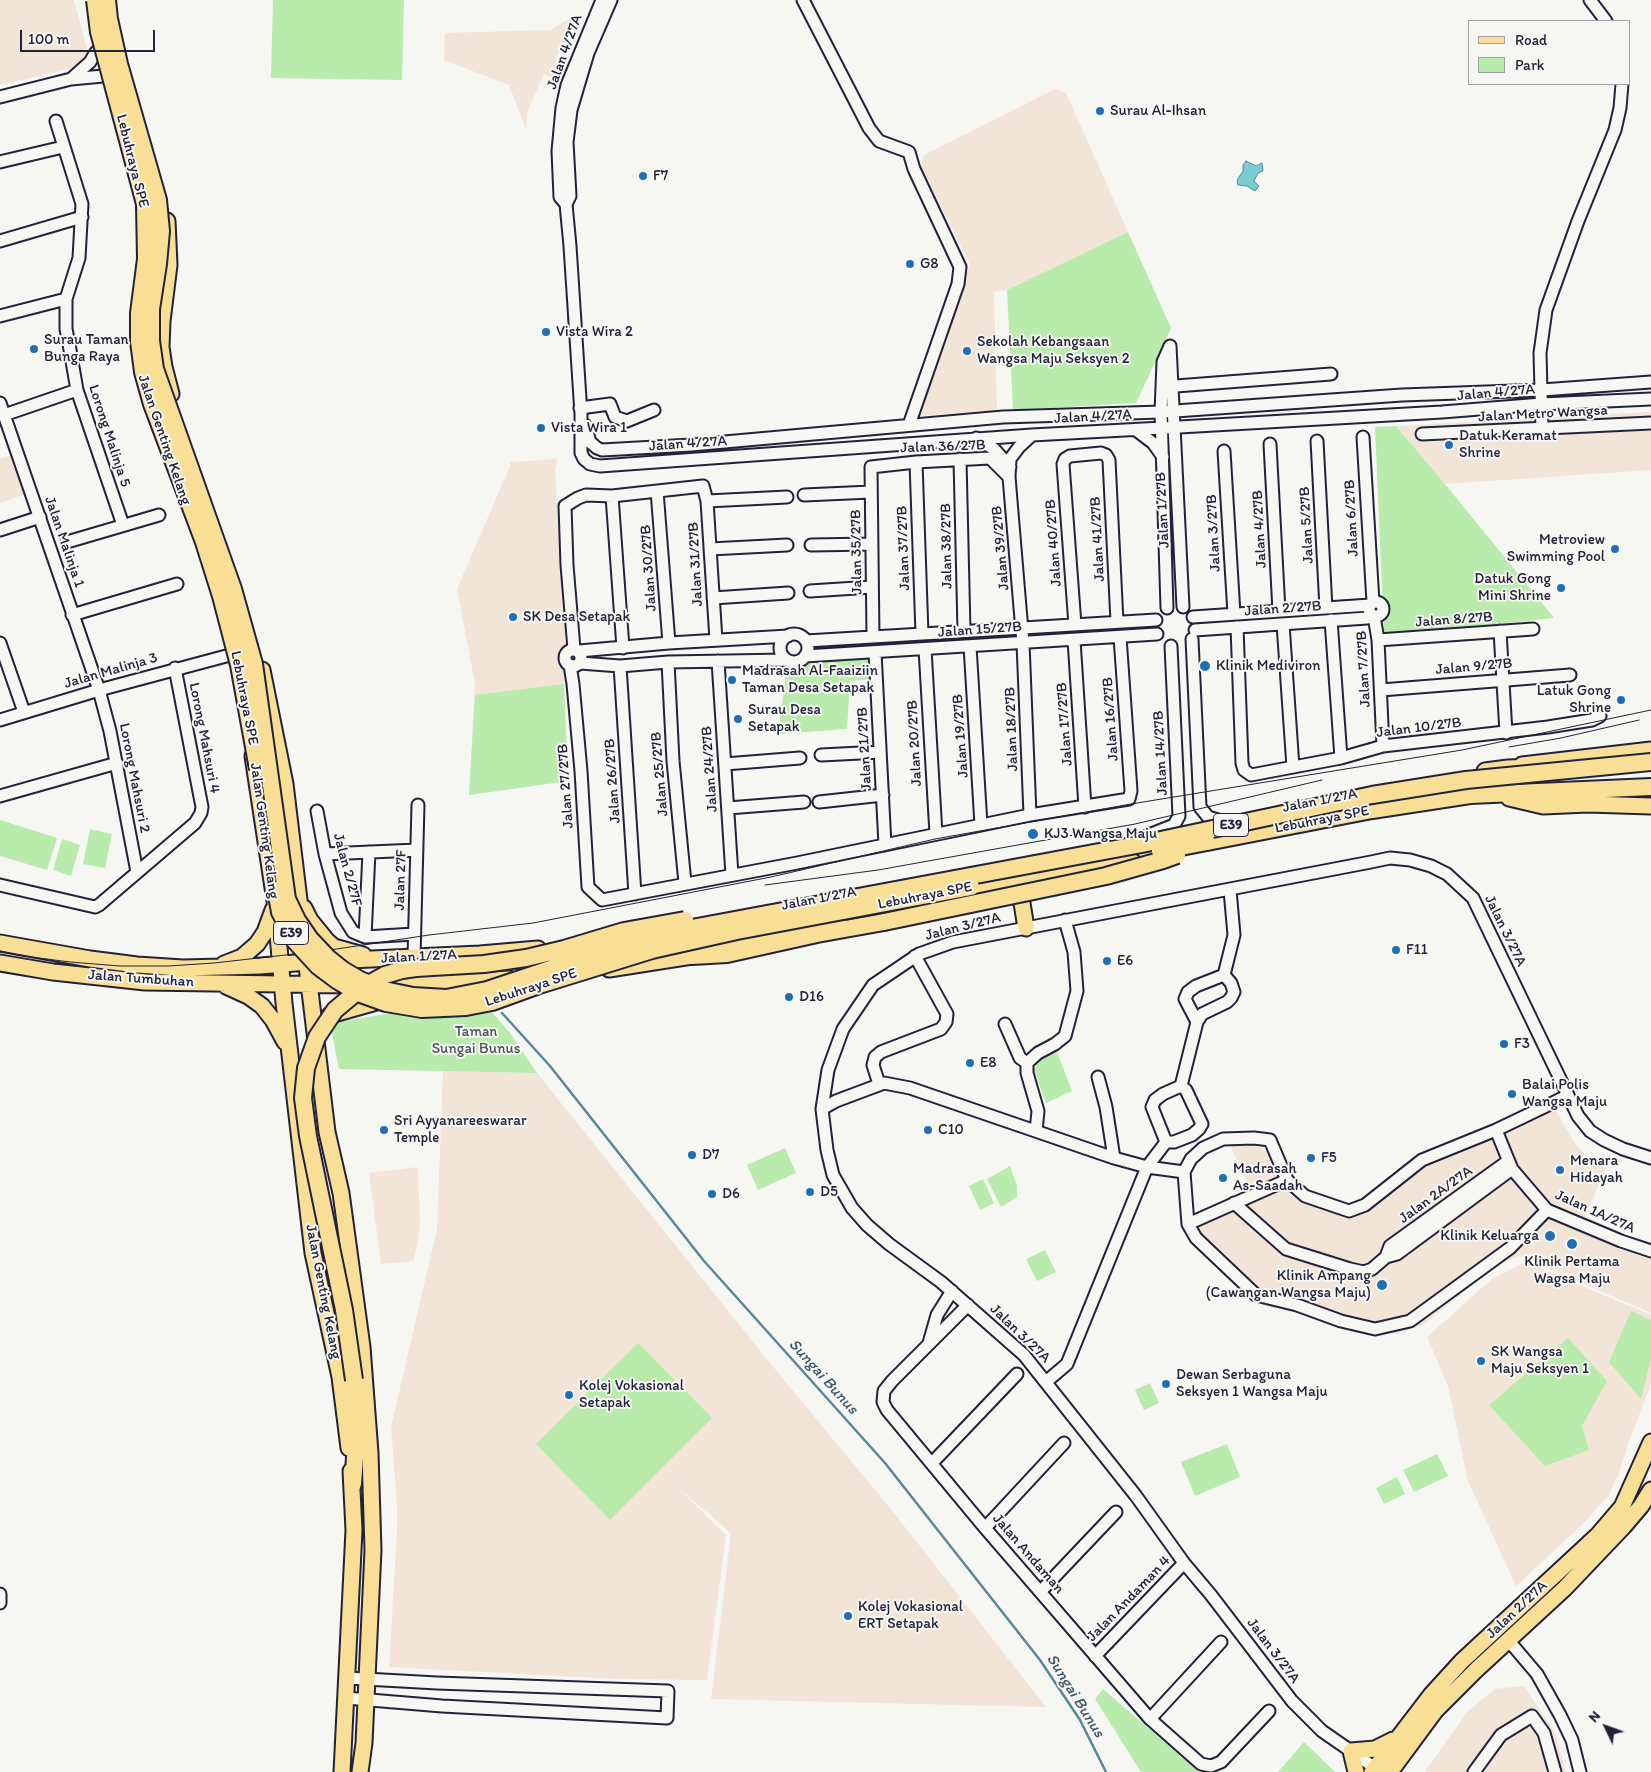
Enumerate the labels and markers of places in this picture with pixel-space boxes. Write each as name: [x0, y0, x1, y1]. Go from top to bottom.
place label: Surau Al-Ihsan: [1110, 102, 1206, 120]
marker: Surau Al-Ihsan: [1094, 105, 1106, 117]
place label: F7: [653, 167, 668, 185]
marker: F7: [637, 170, 649, 182]
place label: G8: [920, 255, 939, 273]
marker: G8: [904, 258, 916, 270]
place label: Vista Wira 2: [556, 323, 633, 341]
marker: Vista Wira 2: [540, 326, 552, 338]
place label: Surau Taman Bunga Raya: [44, 331, 129, 366]
place label: Sekolah Kebangsaan Wangsa Maju Seksyen 2: [977, 333, 1130, 368]
marker: Surau Taman Bunga Raya: [28, 343, 40, 355]
marker: Sekolah Kebangsaan Wangsa Maju Seksyen 2: [961, 345, 973, 357]
place label: Vista Wira 1: [551, 419, 627, 437]
marker: Vista Wira 1: [535, 422, 547, 434]
place label: Datuk Keramat Shrine: [1459, 427, 1557, 462]
marker: Datuk Keramat Shrine: [1443, 439, 1455, 451]
place label: Metroview Swimming Pool: [1507, 531, 1605, 566]
marker: Metroview Swimming Pool: [1609, 543, 1621, 555]
place label: Datuk Gong Mini Shrine: [1474, 570, 1551, 605]
marker: Datuk Gong Mini Shrine: [1555, 582, 1567, 594]
place label: SK Desa Setapak: [523, 608, 630, 626]
marker: SK Desa Setapak: [507, 611, 519, 623]
place label: Klinik Mediviron: [1216, 657, 1321, 675]
marker: Klinik Mediviron: [1198, 659, 1212, 673]
place label: Madrasah Al-Faaiziin Taman Desa Setapak: [742, 662, 878, 697]
marker: Madrasah Al-Faaiziin Taman Desa Setapak: [726, 674, 738, 686]
place label: Latuk Gong Shrine: [1537, 682, 1611, 717]
marker: Latuk Gong Shrine: [1615, 694, 1627, 706]
place label: Surau Desa Setapak: [748, 701, 821, 736]
marker: Surau Desa Setapak: [732, 713, 744, 725]
place label: KJ3 Wangsa Maju: [1044, 825, 1157, 843]
marker: KJ3 Wangsa Maju: [1026, 827, 1040, 841]
place label: F11: [1406, 941, 1428, 959]
marker: F11: [1390, 944, 1402, 956]
place label: E6: [1117, 952, 1133, 970]
marker: E6: [1101, 955, 1113, 967]
place label: D16: [799, 988, 824, 1006]
marker: D16: [783, 991, 795, 1003]
place label: F3: [1514, 1035, 1530, 1053]
marker: F3: [1498, 1038, 1510, 1050]
place label: E8: [980, 1054, 996, 1072]
marker: E8: [964, 1057, 976, 1069]
place label: Balai Polis Wangsa Maju: [1522, 1076, 1607, 1111]
marker: Balai Polis Wangsa Maju: [1506, 1088, 1518, 1100]
place label: Sri Ayyanareeswarar Temple: [394, 1112, 527, 1147]
place label: C10: [938, 1121, 964, 1139]
marker: Sri Ayyanareeswarar Temple: [378, 1124, 390, 1136]
marker: C10: [922, 1124, 934, 1136]
place label: D7: [702, 1146, 719, 1164]
marker: D7: [686, 1149, 698, 1161]
place label: F5: [1321, 1149, 1337, 1167]
marker: F5: [1305, 1152, 1317, 1164]
place label: Menara Hidayah: [1570, 1152, 1623, 1187]
place label: Madrasah As-Saadah: [1233, 1160, 1303, 1195]
marker: Menara Hidayah: [1554, 1164, 1566, 1176]
marker: Madrasah As-Saadah: [1217, 1172, 1229, 1184]
place label: D5: [820, 1183, 838, 1201]
place label: D6: [722, 1185, 740, 1203]
marker: D5: [804, 1186, 816, 1198]
marker: D6: [706, 1188, 718, 1200]
place label: Klinik Keluarga: [1440, 1227, 1539, 1245]
marker: Klinik Keluarga: [1543, 1229, 1557, 1243]
marker: Klinik Pertama Wagsa Maju: [1565, 1237, 1579, 1251]
place label: Klinik Pertama Wagsa Maju: [1524, 1253, 1620, 1288]
place label: Klinik Ampang (Cawangan Wangsa Maju): [1206, 1267, 1371, 1302]
marker: Klinik Ampang (Cawangan Wangsa Maju): [1375, 1278, 1389, 1292]
place label: SK Wangsa Maju Seksyen 1: [1491, 1343, 1589, 1378]
marker: SK Wangsa Maju Seksyen 1: [1475, 1355, 1487, 1367]
place label: Dewan Serbaguna Seksyen 1 Wangsa Maju: [1176, 1366, 1328, 1401]
place label: Kolej Vokasional Setapak: [579, 1377, 684, 1412]
marker: Dewan Serbaguna Seksyen 1 Wangsa Maju: [1160, 1378, 1172, 1390]
marker: Kolej Vokasional Setapak: [563, 1389, 575, 1401]
place label: Kolej Vokasional ERT Setapak: [858, 1598, 963, 1633]
marker: Kolej Vokasional ERT Setapak: [842, 1610, 854, 1622]

